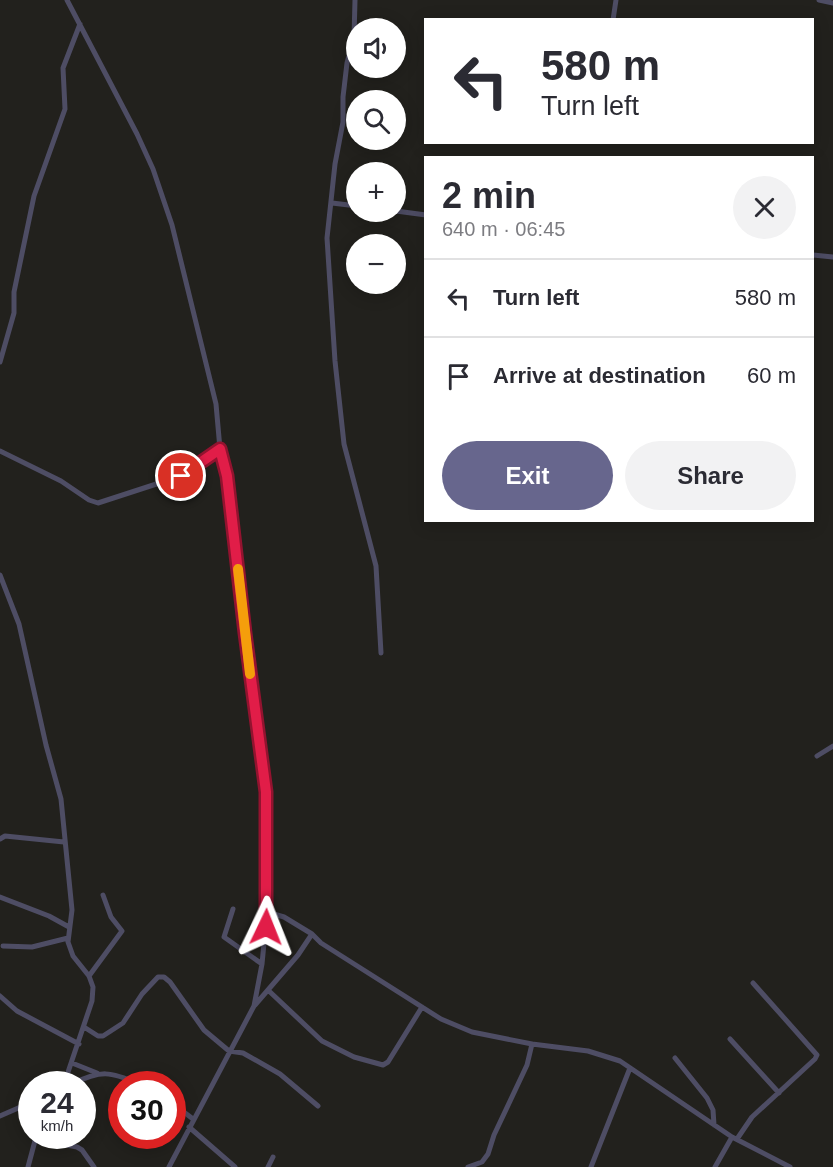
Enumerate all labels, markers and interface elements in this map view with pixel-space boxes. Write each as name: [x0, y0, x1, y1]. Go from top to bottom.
map controls: [346, 18, 406, 294]
button: sound: [346, 18, 406, 78]
icon: left: [442, 42, 520, 120]
text: 580 m: [541, 42, 660, 89]
button: search: [346, 90, 406, 150]
text: Turn left: [541, 91, 639, 121]
button: +: [346, 162, 406, 222]
text: 2 min: [442, 175, 536, 216]
button: close: [733, 176, 796, 239]
text: 640 m · 06:45: [442, 218, 565, 240]
button: −: [346, 234, 406, 294]
icon: left: [442, 282, 475, 315]
text: Turn left: [493, 285, 579, 310]
text: 580 m: [735, 285, 796, 310]
icon: arrive: [442, 360, 475, 393]
text: Arrive at destination: [493, 363, 706, 388]
text: 60 m: [747, 363, 796, 388]
button: Exit: [442, 441, 613, 510]
button: Share: [625, 441, 796, 510]
pin: [155, 450, 206, 501]
icon: arrive: [164, 459, 197, 492]
position arrow: [234, 895, 298, 959]
speed limit sign: 30: [108, 1071, 186, 1149]
text: 24: [40, 1086, 74, 1119]
text: km/h: [41, 1117, 73, 1134]

